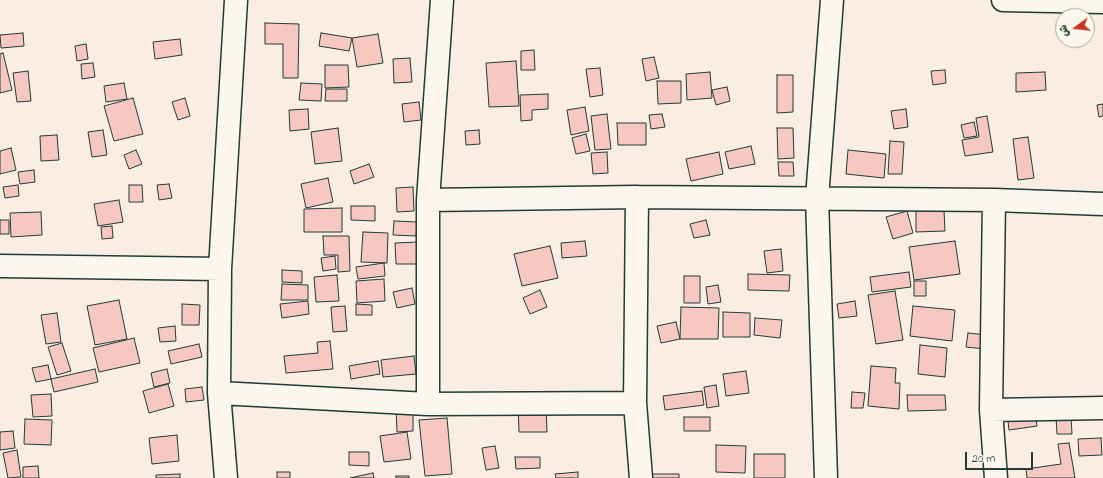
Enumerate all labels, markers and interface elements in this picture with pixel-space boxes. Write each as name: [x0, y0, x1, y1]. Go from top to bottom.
north arrow: [1055, 8, 1095, 48]
text: ش: [1055, 23, 1074, 39]
scale bar: [967, 444, 1035, 470]
text: 20 m: [972, 450, 995, 468]

